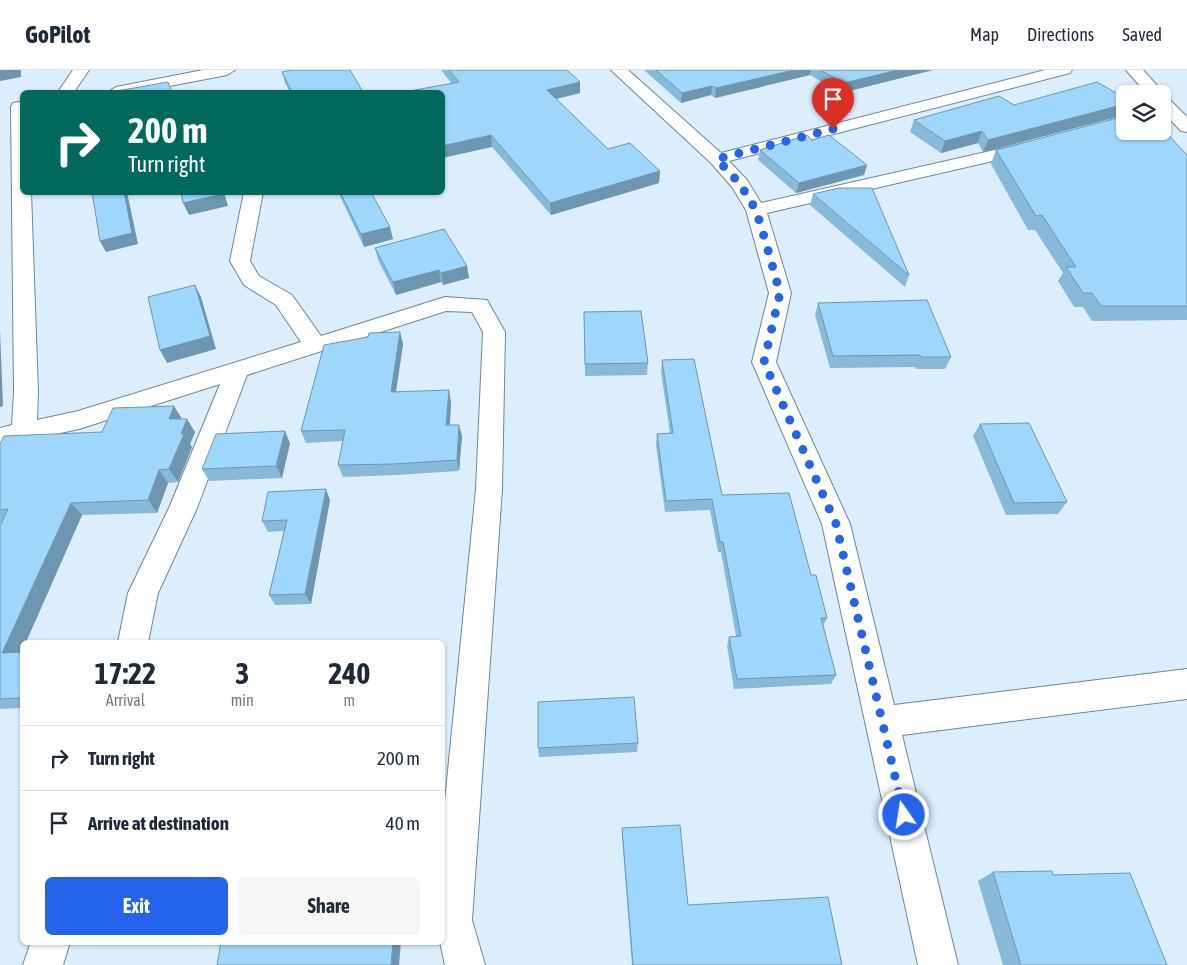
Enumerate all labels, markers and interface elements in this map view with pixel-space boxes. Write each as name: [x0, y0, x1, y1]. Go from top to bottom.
text: GoPilot: [25, 21, 90, 48]
text: Map: [970, 24, 999, 45]
text: Directions: [1027, 24, 1094, 45]
text: Saved: [1122, 24, 1162, 45]
pin: [812, 78, 854, 129]
icon: arrive: [819, 85, 847, 113]
map controls: [1116, 85, 1171, 140]
button: layers: [1116, 85, 1171, 140]
icon: right: [45, 110, 110, 175]
text: 200 m: [128, 110, 207, 150]
text: Turn right: [128, 151, 205, 177]
text: 17:22: [94, 656, 156, 690]
text: 3: [235, 656, 249, 690]
text: 240: [328, 656, 370, 690]
text: Arrival: [106, 691, 145, 709]
text: min: [231, 691, 254, 709]
text: m: [344, 691, 355, 709]
icon: right: [45, 744, 73, 772]
text: Turn right: [88, 747, 155, 769]
text: 200 m: [377, 747, 420, 769]
position arrow: [877, 788, 929, 840]
icon: arrive: [45, 809, 73, 837]
text: Arrive at destination: [88, 812, 229, 834]
text: 40 m: [386, 812, 420, 834]
button: Exit: [45, 877, 228, 935]
button: Share: [238, 877, 420, 935]

